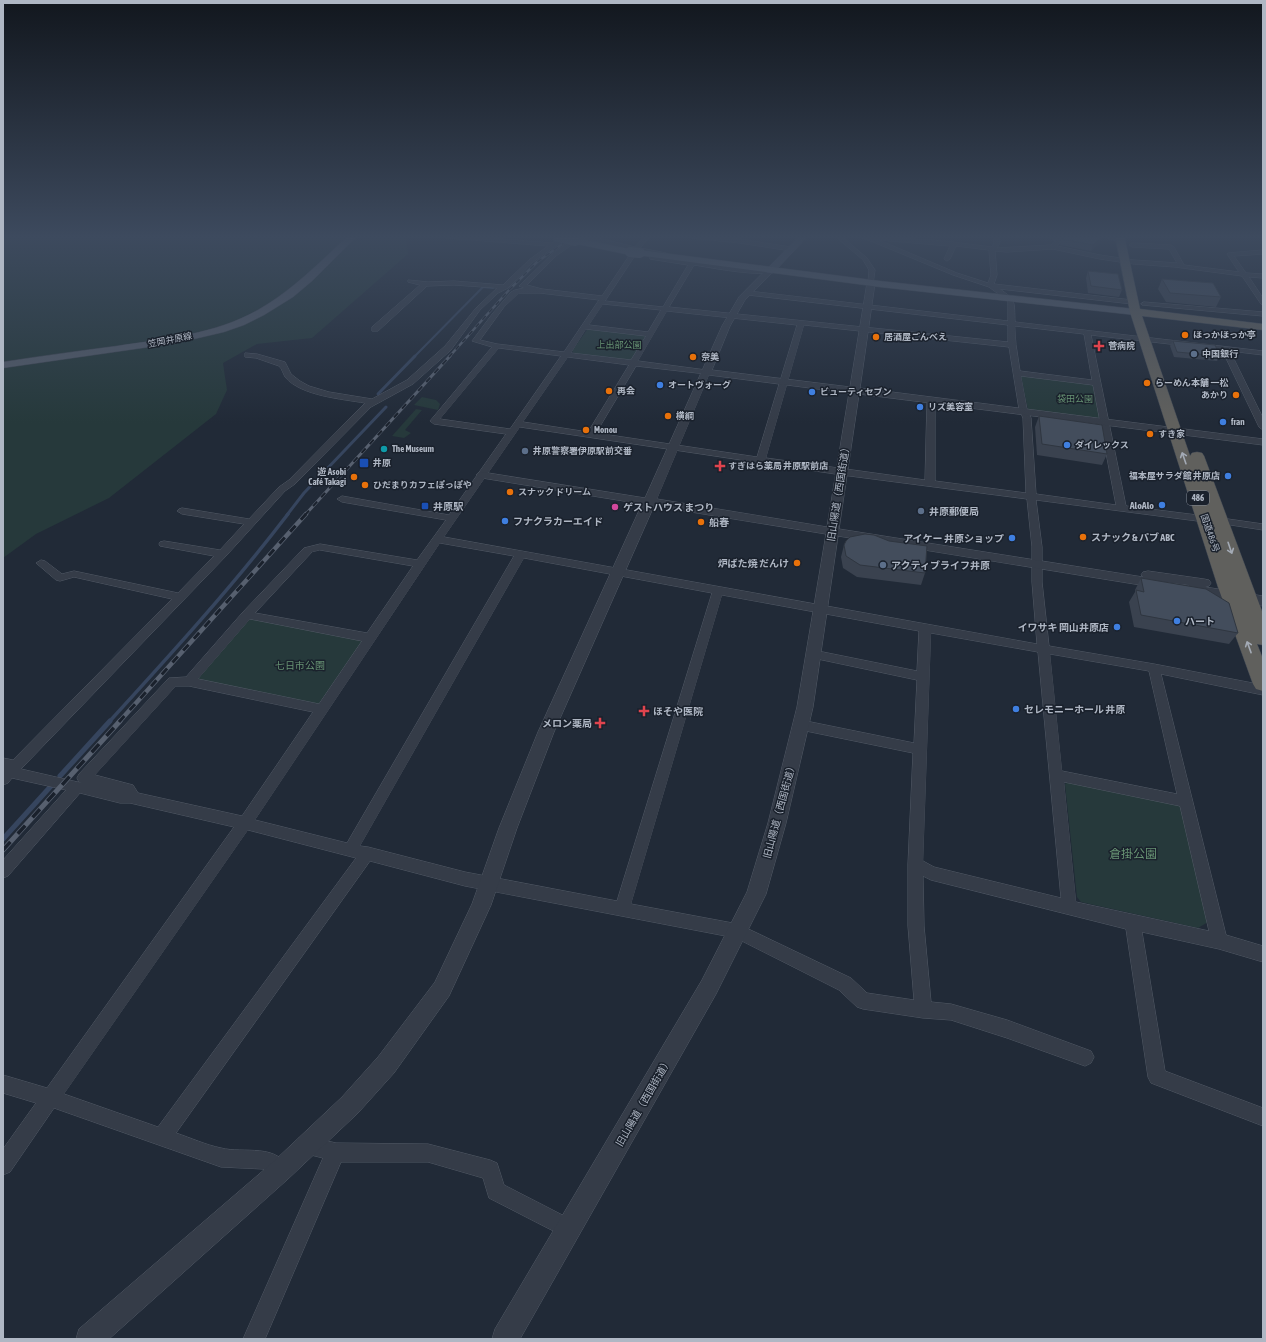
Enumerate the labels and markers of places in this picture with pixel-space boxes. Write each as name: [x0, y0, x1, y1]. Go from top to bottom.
marker: ほっかほっか亭: [1180, 330, 1190, 340]
place label: ほっかほっか亭: [1193, 330, 1256, 340]
marker: 居酒屋ごんべえ: [871, 332, 881, 342]
place label: 居酒屋ごんべえ: [884, 332, 947, 342]
marker: 菅病院: [1093, 340, 1105, 352]
place label: 菅病院: [1108, 341, 1135, 351]
marker: 中国銀行: [1189, 349, 1199, 359]
place label: 中国銀行: [1202, 349, 1239, 359]
marker: 奈美: [688, 352, 698, 362]
place label: 奈美: [701, 352, 720, 362]
marker: らーめん本舗 一松: [1142, 378, 1152, 388]
place label: らーめん本舗 一松: [1155, 378, 1229, 388]
marker: オートヴォーグ: [655, 380, 665, 390]
place label: オートヴォーグ: [668, 380, 731, 390]
marker: 再会: [604, 386, 614, 396]
place label: 再会: [617, 386, 635, 396]
marker: ビューティセブン: [807, 387, 817, 397]
place label: ビューティセブン: [820, 387, 891, 397]
place label: あかり: [1201, 390, 1228, 400]
marker: あかり: [1231, 390, 1241, 400]
marker: リズ美容室: [915, 402, 925, 412]
place label: リズ美容室: [928, 402, 973, 412]
place label: 横綱: [675, 410, 694, 421]
marker: 横綱: [663, 411, 673, 421]
marker: fran: [1218, 417, 1228, 427]
place label: fran: [1230, 417, 1245, 427]
marker: Monou: [581, 425, 591, 435]
place label: Monou: [594, 425, 618, 435]
marker: すき家: [1145, 429, 1155, 439]
place label: すき家: [1158, 429, 1185, 439]
marker: ダイレックス: [1062, 440, 1072, 450]
place label: ダイレックス: [1075, 440, 1129, 450]
marker: The Museum: [379, 444, 389, 454]
place label: The Museum: [392, 444, 434, 454]
place label: 井原警察署伊原駅前交番: [533, 445, 632, 456]
marker: 井原警察署伊原駅前交番: [520, 446, 530, 456]
marker: 井原: [358, 457, 370, 469]
place label: 井原: [373, 457, 391, 468]
place label: すぎはら薬局 井原駅前店: [728, 460, 828, 471]
marker: すぎはら薬局 井原駅前店: [715, 461, 725, 471]
place label: 遊 Asobi Café Takagi: [308, 467, 346, 487]
place label: 福本屋サラダ館 井原店: [1129, 470, 1220, 481]
marker: 福本屋サラダ館 井原店: [1223, 471, 1233, 481]
marker: 遊 Asobi Café Takagi: [349, 472, 359, 482]
marker: ひだまりカフェぽっぽや: [360, 480, 370, 490]
place label: ひだまりカフェぽっぽや: [373, 480, 472, 490]
marker: スナック ドリーム: [505, 487, 515, 497]
place label: スナック ドリーム: [518, 487, 591, 497]
place label: AloAlo: [1129, 500, 1154, 511]
marker: AloAlo: [1157, 500, 1167, 510]
marker: 井原駅: [420, 501, 430, 511]
place label: 井原駅: [433, 501, 464, 512]
marker: ゲストハウス まつり: [610, 502, 620, 512]
place label: ゲストハウス まつり: [623, 502, 714, 513]
marker: 井原郵便局: [916, 506, 926, 516]
place label: 井原郵便局: [929, 506, 979, 517]
marker: フナクラカーエイド: [500, 516, 510, 526]
place label: フナクラカーエイド: [513, 516, 603, 527]
marker: 船春: [696, 517, 706, 527]
place label: 船春: [709, 517, 730, 528]
marker: スナック & パブ ABC: [1078, 532, 1088, 542]
place label: スナック & パブ ABC: [1091, 532, 1175, 543]
place label: アイケー 井原ショップ: [903, 533, 1004, 544]
marker: アイケー 井原ショップ: [1007, 533, 1017, 543]
place label: 炉ばた焼 だんけ: [718, 558, 789, 569]
marker: 炉ばた焼 だんけ: [792, 558, 802, 568]
marker: アクティブライフ井原: [878, 560, 888, 570]
place label: アクティブライフ井原: [891, 560, 990, 571]
marker: ハート: [1172, 616, 1182, 626]
place label: ハート: [1185, 616, 1215, 627]
place label: イワサキ 岡山井原店: [1018, 622, 1109, 633]
marker: イワサキ 岡山井原店: [1112, 622, 1122, 632]
marker: セレモニーホール 井原: [1011, 704, 1021, 714]
place label: セレモニーホール 井原: [1024, 704, 1125, 715]
marker: ほそや医院: [638, 705, 650, 717]
place label: ほそや医院: [653, 706, 703, 717]
place label: メロン薬局: [542, 718, 592, 729]
marker: メロン薬局: [595, 718, 605, 728]

